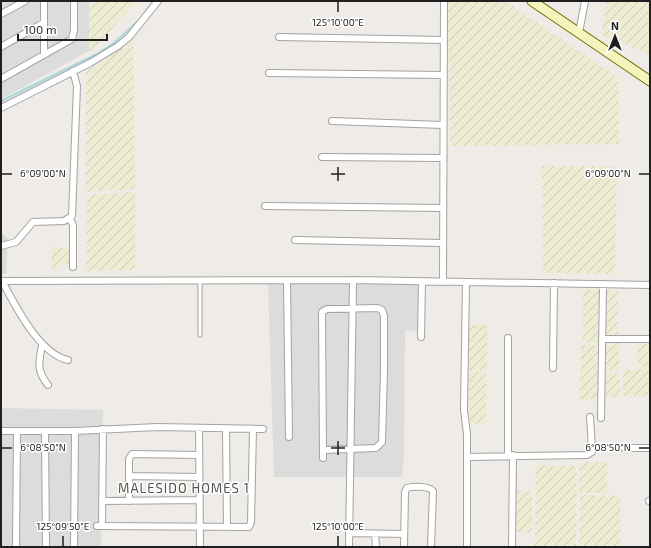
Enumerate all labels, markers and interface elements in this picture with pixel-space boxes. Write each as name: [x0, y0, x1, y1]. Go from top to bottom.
scale bar: [18, 16, 107, 42]
text: 125°10'00"E: [312, 16, 364, 28]
north arrow: [595, 16, 635, 56]
text: N: [611, 19, 619, 32]
text: 100 m: [24, 22, 56, 36]
text: 6°09'00"N: [20, 167, 66, 179]
text: 6°09'00"N: [585, 167, 631, 179]
text: 6°08'50"N: [20, 441, 66, 453]
text: 6°08'50"N: [585, 441, 631, 453]
district label: MALESIDO HOMES 1: [118, 480, 250, 496]
text: 125°09'50"E: [37, 520, 90, 532]
text: 125°10'00"E: [312, 520, 364, 532]

